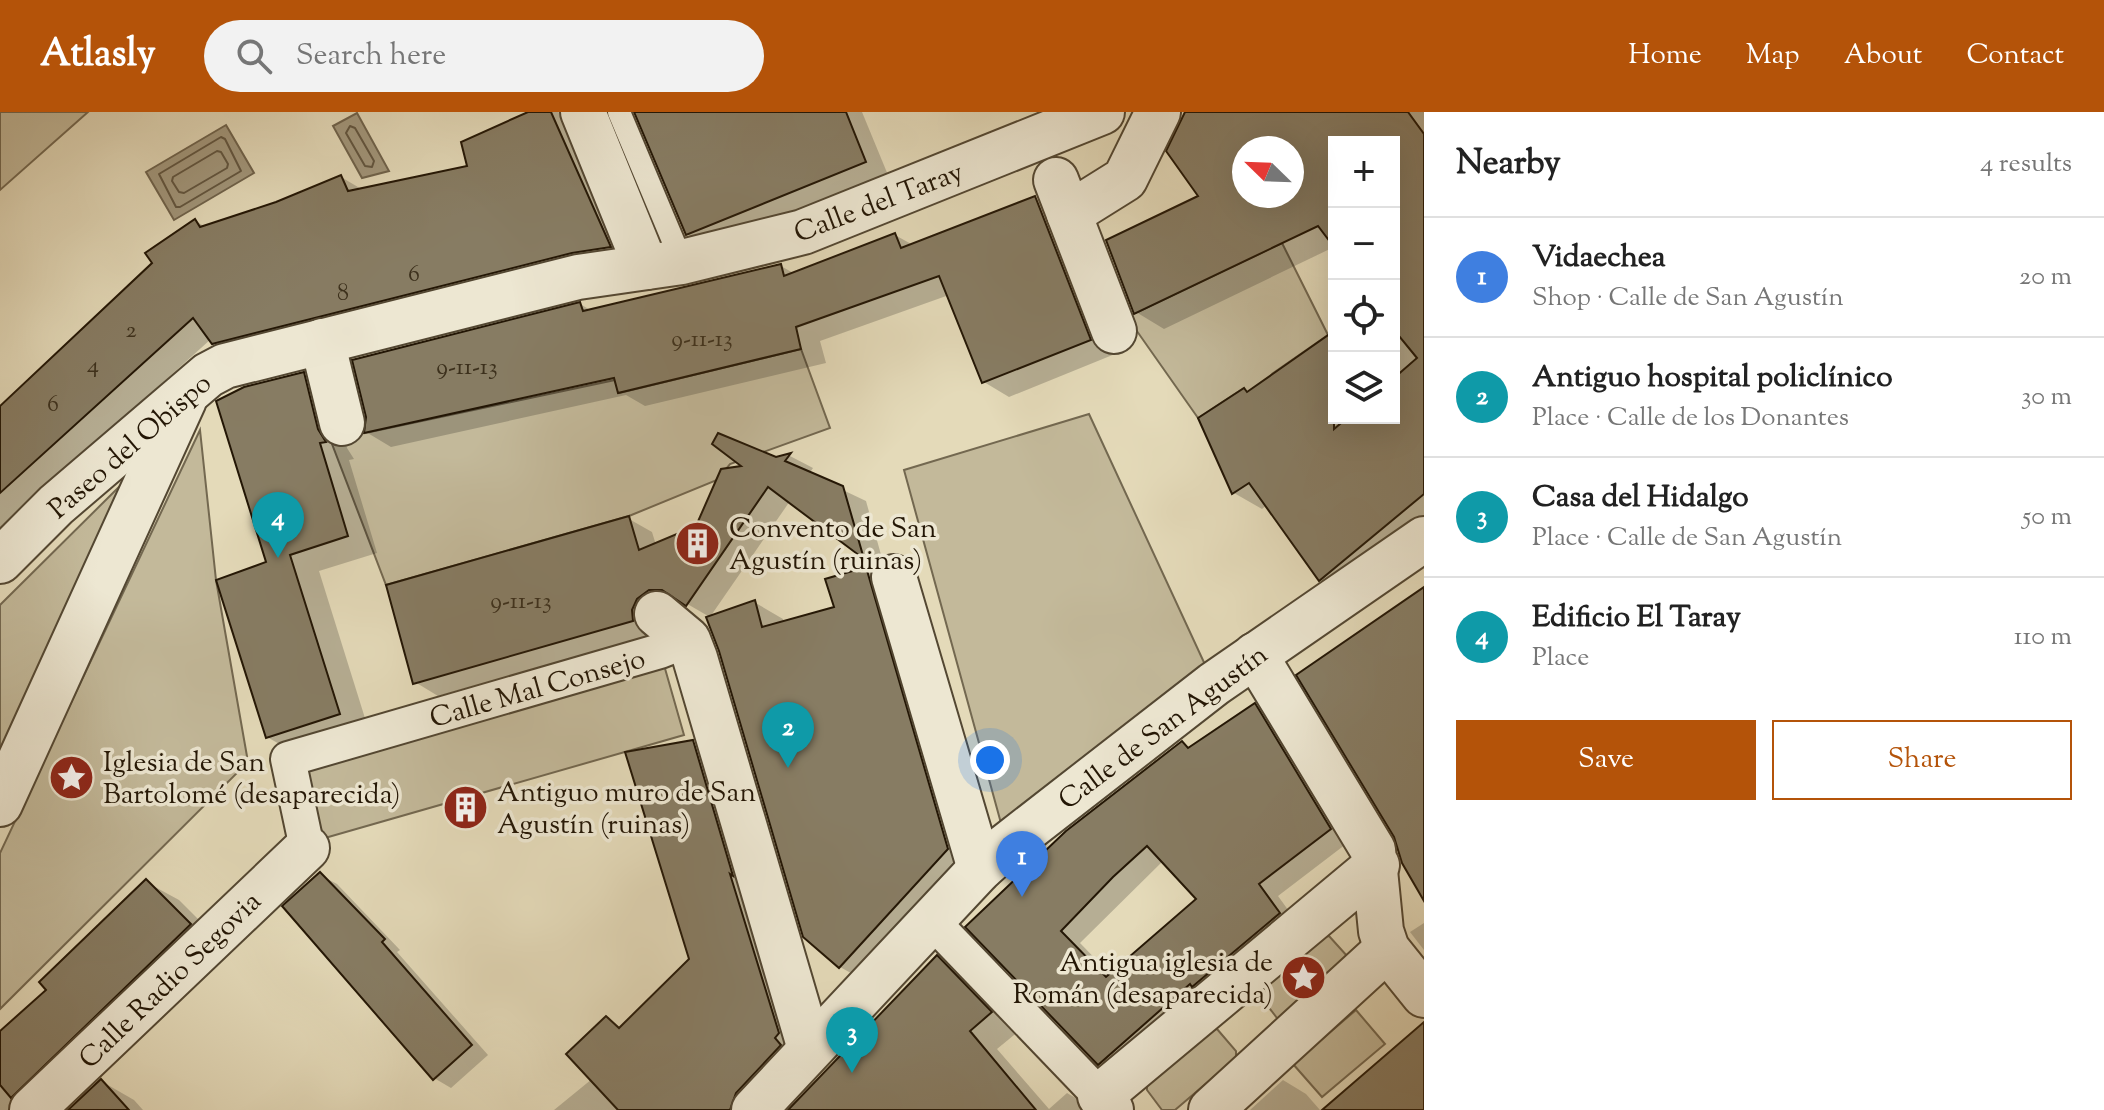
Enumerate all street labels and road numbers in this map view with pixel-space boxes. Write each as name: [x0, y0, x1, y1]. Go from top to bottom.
street label: Calle del Taray: [789, 153, 970, 254]
street label: Paseo del Obispo: [41, 365, 221, 530]
street label: Calle de San Agustín: [1051, 636, 1277, 821]
street label: Calle Mal Consejo: [425, 640, 650, 740]
street label: Calle Radio Segovia: [71, 883, 271, 1079]

